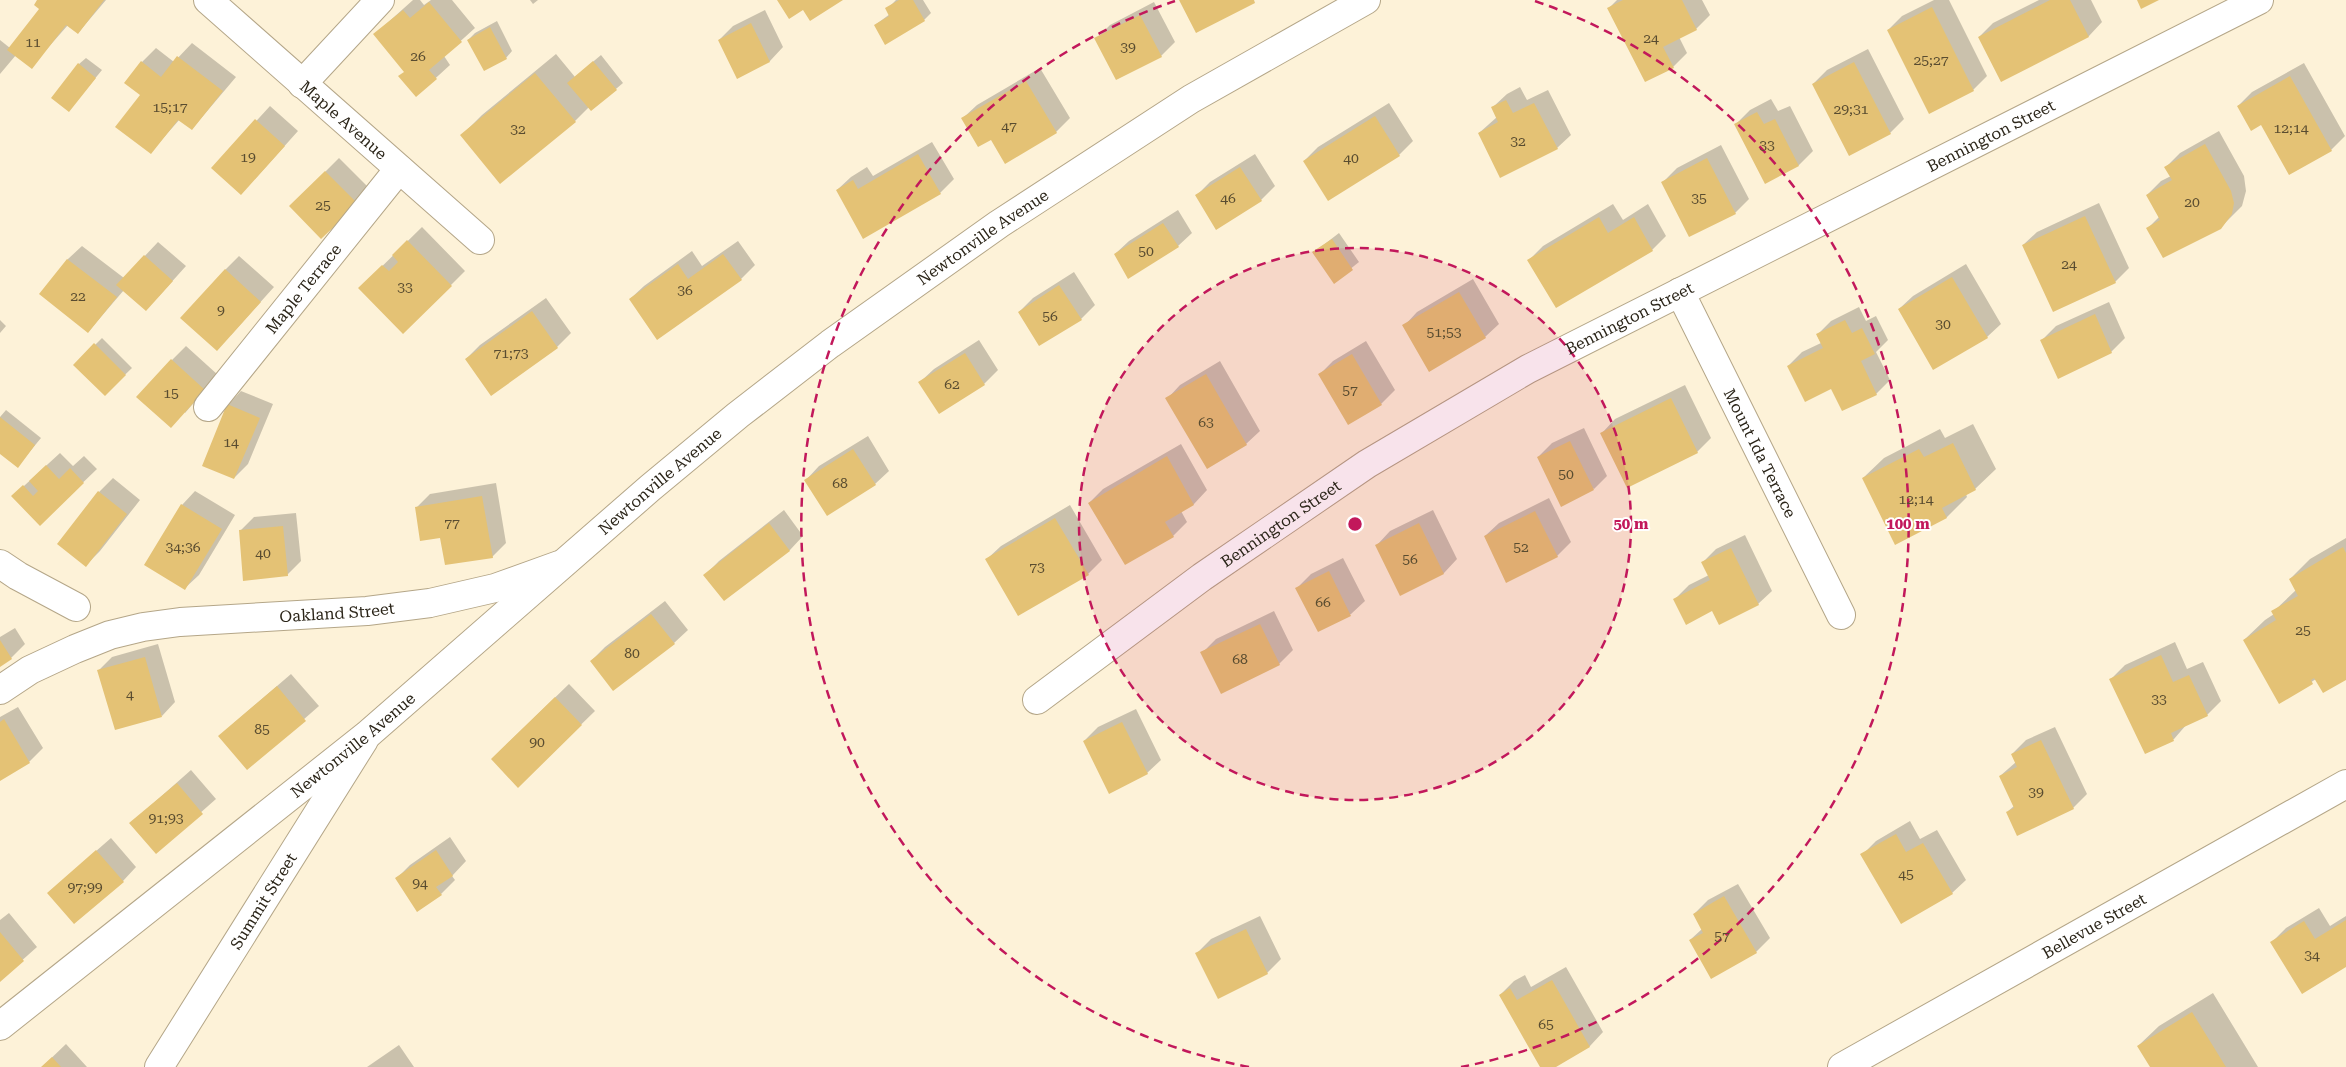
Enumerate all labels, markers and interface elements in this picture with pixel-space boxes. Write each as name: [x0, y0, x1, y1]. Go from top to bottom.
house number: 24: [1643, 30, 1659, 46]
house number: 11: [25, 34, 41, 50]
house number: 39: [1120, 39, 1136, 55]
house number: 26: [410, 48, 426, 64]
house number: 25;27: [1913, 52, 1949, 68]
street label: Maple Avenue: [296, 76, 391, 163]
street label: Bennington Street: [1923, 95, 2058, 176]
house number: 15;17: [152, 99, 188, 115]
house number: 29;31: [1833, 101, 1869, 117]
house number: 47: [1001, 118, 1017, 134]
house number: 12;14: [2273, 120, 2309, 136]
house number: 32: [510, 121, 526, 137]
house number: 32: [1510, 133, 1526, 149]
house number: 33: [1759, 137, 1775, 153]
house number: 19: [240, 149, 256, 165]
house number: 40: [1343, 150, 1359, 166]
street label: Newtonville Avenue: [913, 185, 1052, 289]
house number: 46: [1220, 190, 1236, 206]
house number: 35: [1691, 190, 1707, 206]
house number: 20: [2184, 194, 2200, 210]
house number: 25: [315, 197, 331, 213]
street label: Maple Terrace: [261, 240, 345, 337]
house number: 50: [1138, 243, 1154, 259]
house number: 24: [2061, 256, 2077, 272]
street label: Bennington Street: [1562, 278, 1696, 358]
house number: 33: [397, 279, 413, 295]
house number: 36: [677, 282, 693, 298]
house number: 22: [70, 288, 86, 304]
house number: 9: [217, 302, 225, 318]
house number: 56: [1042, 308, 1058, 324]
house number: 30: [1935, 316, 1951, 332]
house number: 51;53: [1426, 324, 1462, 340]
house number: 71;73: [493, 345, 529, 361]
house number: 62: [944, 376, 960, 392]
house number: 57: [1342, 382, 1358, 398]
house number: 15: [163, 385, 179, 401]
street label: Mount Ida Terrace: [1720, 385, 1801, 521]
house number: 63: [1198, 414, 1214, 430]
street label: Newtonville Avenue: [594, 423, 725, 538]
house number: 14: [223, 434, 239, 450]
house number: 50: [1558, 466, 1574, 482]
house number: 68: [832, 475, 848, 491]
street label: Bennington Street: [1217, 476, 1344, 571]
house number: 12;14: [1898, 491, 1934, 507]
house number: 77: [444, 515, 460, 531]
centre of rings: [1346, 515, 1364, 533]
text: 50 m: [1613, 515, 1649, 533]
text: 100 m: [1886, 515, 1930, 533]
house number: 34;36: [165, 539, 201, 555]
house number: 52: [1513, 539, 1529, 555]
house number: 40: [255, 545, 271, 561]
house number: 56: [1402, 551, 1418, 567]
house number: 73: [1029, 559, 1045, 575]
house number: 66: [1315, 594, 1331, 610]
street label: Oakland Street: [279, 598, 396, 626]
house number: 25: [2295, 622, 2311, 638]
house number: 80: [624, 645, 640, 661]
house number: 68: [1232, 651, 1248, 667]
house number: 4: [126, 686, 134, 702]
street label: Newtonville Avenue: [287, 688, 419, 801]
house number: 33: [2151, 691, 2167, 707]
house number: 85: [254, 721, 270, 737]
house number: 90: [529, 734, 545, 750]
house number: 39: [2028, 784, 2044, 800]
house number: 91;93: [148, 810, 184, 826]
street label: Summit Street: [226, 849, 300, 953]
house number: 45: [1898, 866, 1914, 882]
house number: 94: [412, 875, 428, 891]
house number: 97;99: [67, 879, 103, 895]
street label: Bellevue Street: [2039, 889, 2149, 962]
house number: 57: [1714, 928, 1730, 944]
house number: 34: [2304, 947, 2320, 963]
house number: 65: [1538, 1016, 1554, 1032]

